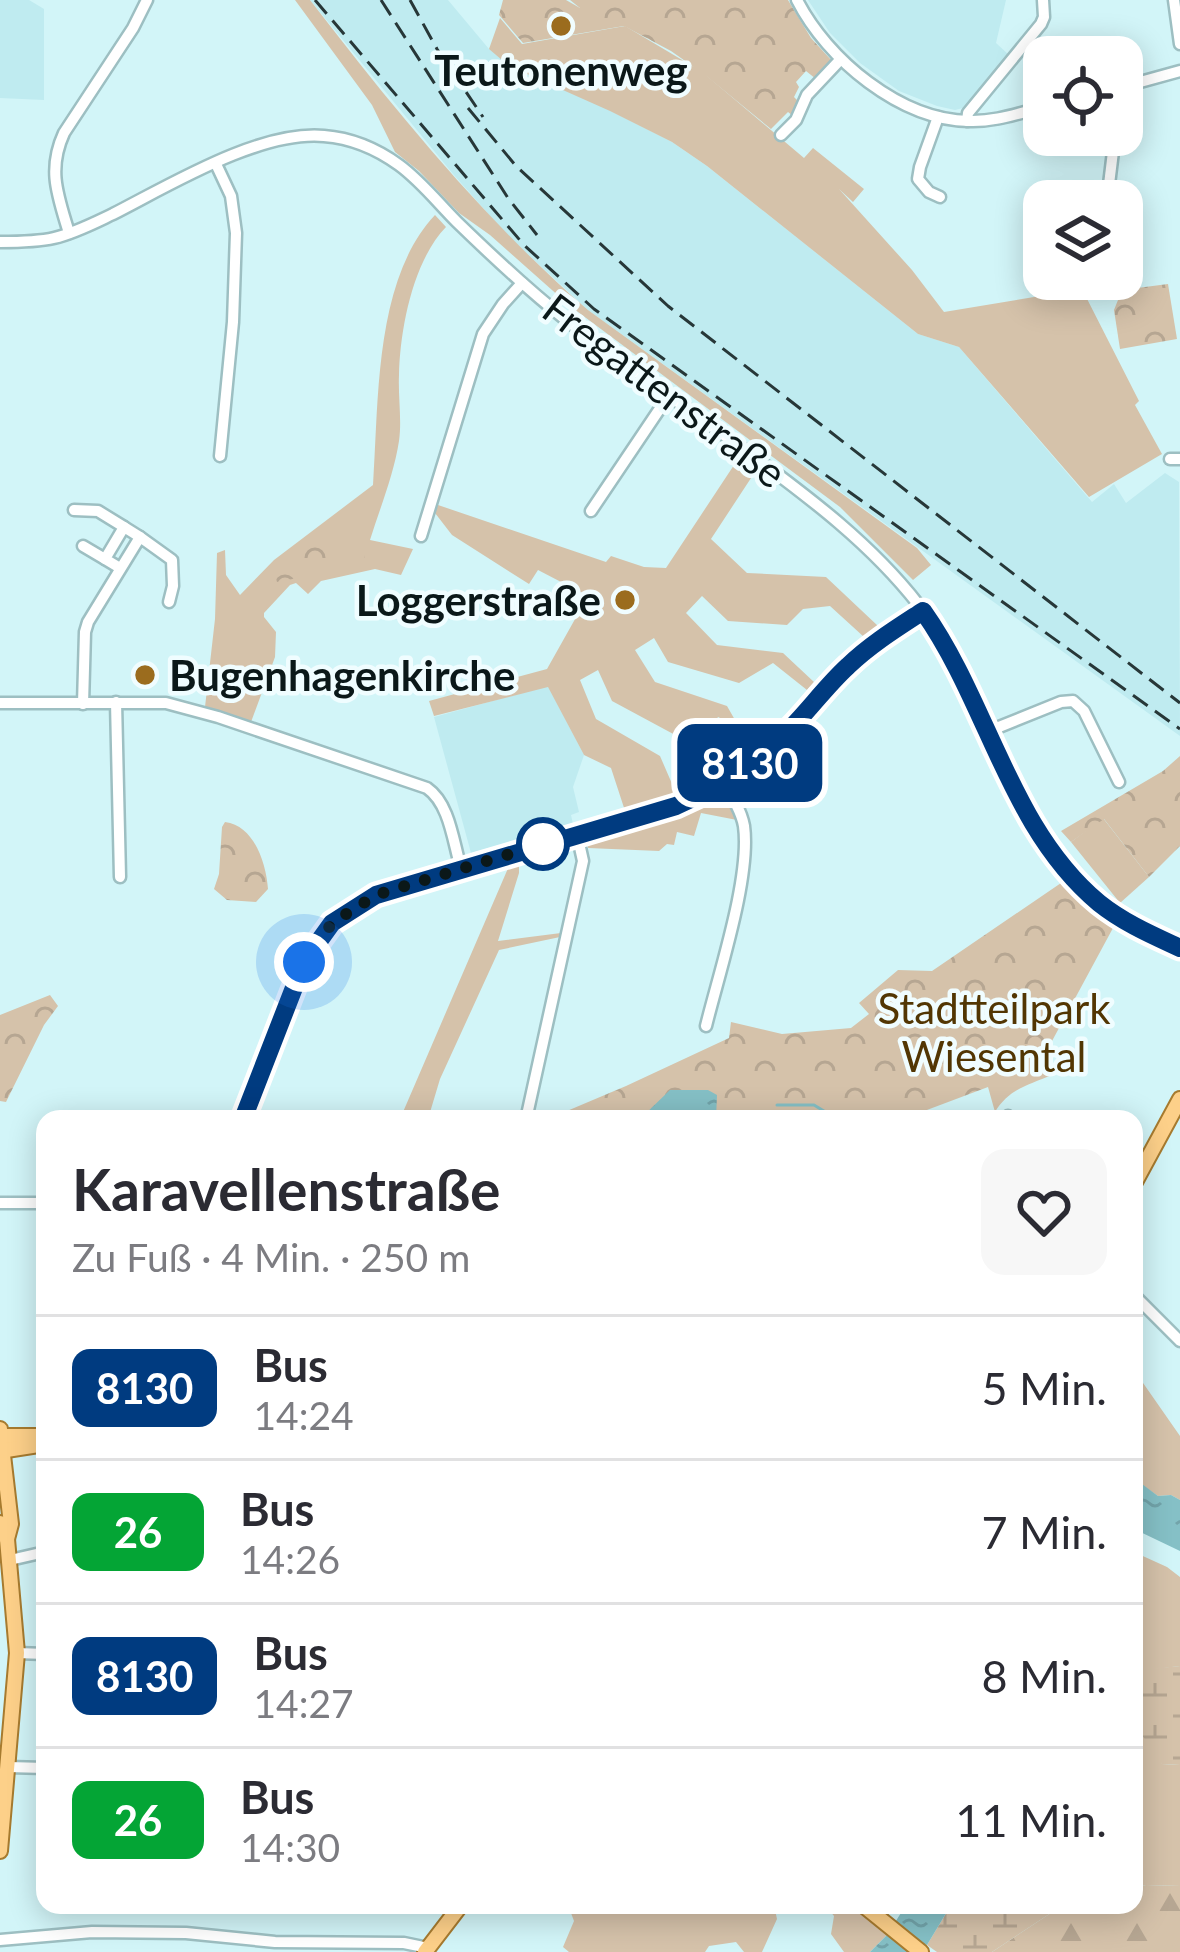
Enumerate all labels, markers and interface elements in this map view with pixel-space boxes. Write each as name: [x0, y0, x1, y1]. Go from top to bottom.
marker: Teutonenweg: [548, 13, 574, 39]
map controls: [1023, 36, 1143, 300]
button: locate: [1023, 36, 1143, 156]
place label: Teutonenweg: [434, 45, 688, 95]
button: layers: [1023, 180, 1143, 300]
street label: Fregattenstraße: [534, 283, 796, 497]
place label: Loggerstraße: [356, 575, 601, 625]
marker: Loggerstraße: [612, 587, 638, 613]
place label: Bugenhagenkirche: [169, 650, 515, 700]
marker: Bugenhagenkirche: [132, 662, 158, 688]
line badge: 8130: [666, 724, 834, 802]
text: 8130: [701, 738, 799, 788]
unlabelled marker: [518, 819, 568, 869]
your location: [274, 932, 334, 992]
park label: Stadtteilpark Wiesental: [877, 983, 1111, 1081]
button: heart: [981, 1149, 1107, 1275]
text: Karavellenstraße: [72, 1155, 500, 1223]
text: Zu Fuß · 4 Min. · 250 m: [72, 1234, 470, 1280]
text: Bus: [253, 1338, 328, 1392]
text: 5 Min.: [981, 1361, 1107, 1415]
text: 8130: [96, 1363, 193, 1413]
text: 14:24: [253, 1392, 354, 1438]
text: Bus: [240, 1482, 314, 1536]
text: 7 Min.: [981, 1505, 1107, 1559]
text: 26: [114, 1507, 162, 1557]
text: 14:26: [240, 1536, 340, 1582]
text: Bus: [253, 1626, 328, 1680]
text: 8 Min.: [981, 1649, 1107, 1703]
text: 8130: [96, 1651, 193, 1701]
text: 14:27: [253, 1680, 354, 1726]
text: Bus: [240, 1770, 314, 1824]
text: 11 Min.: [955, 1793, 1107, 1847]
text: 26: [114, 1795, 162, 1845]
text: 14:30: [240, 1824, 340, 1870]

